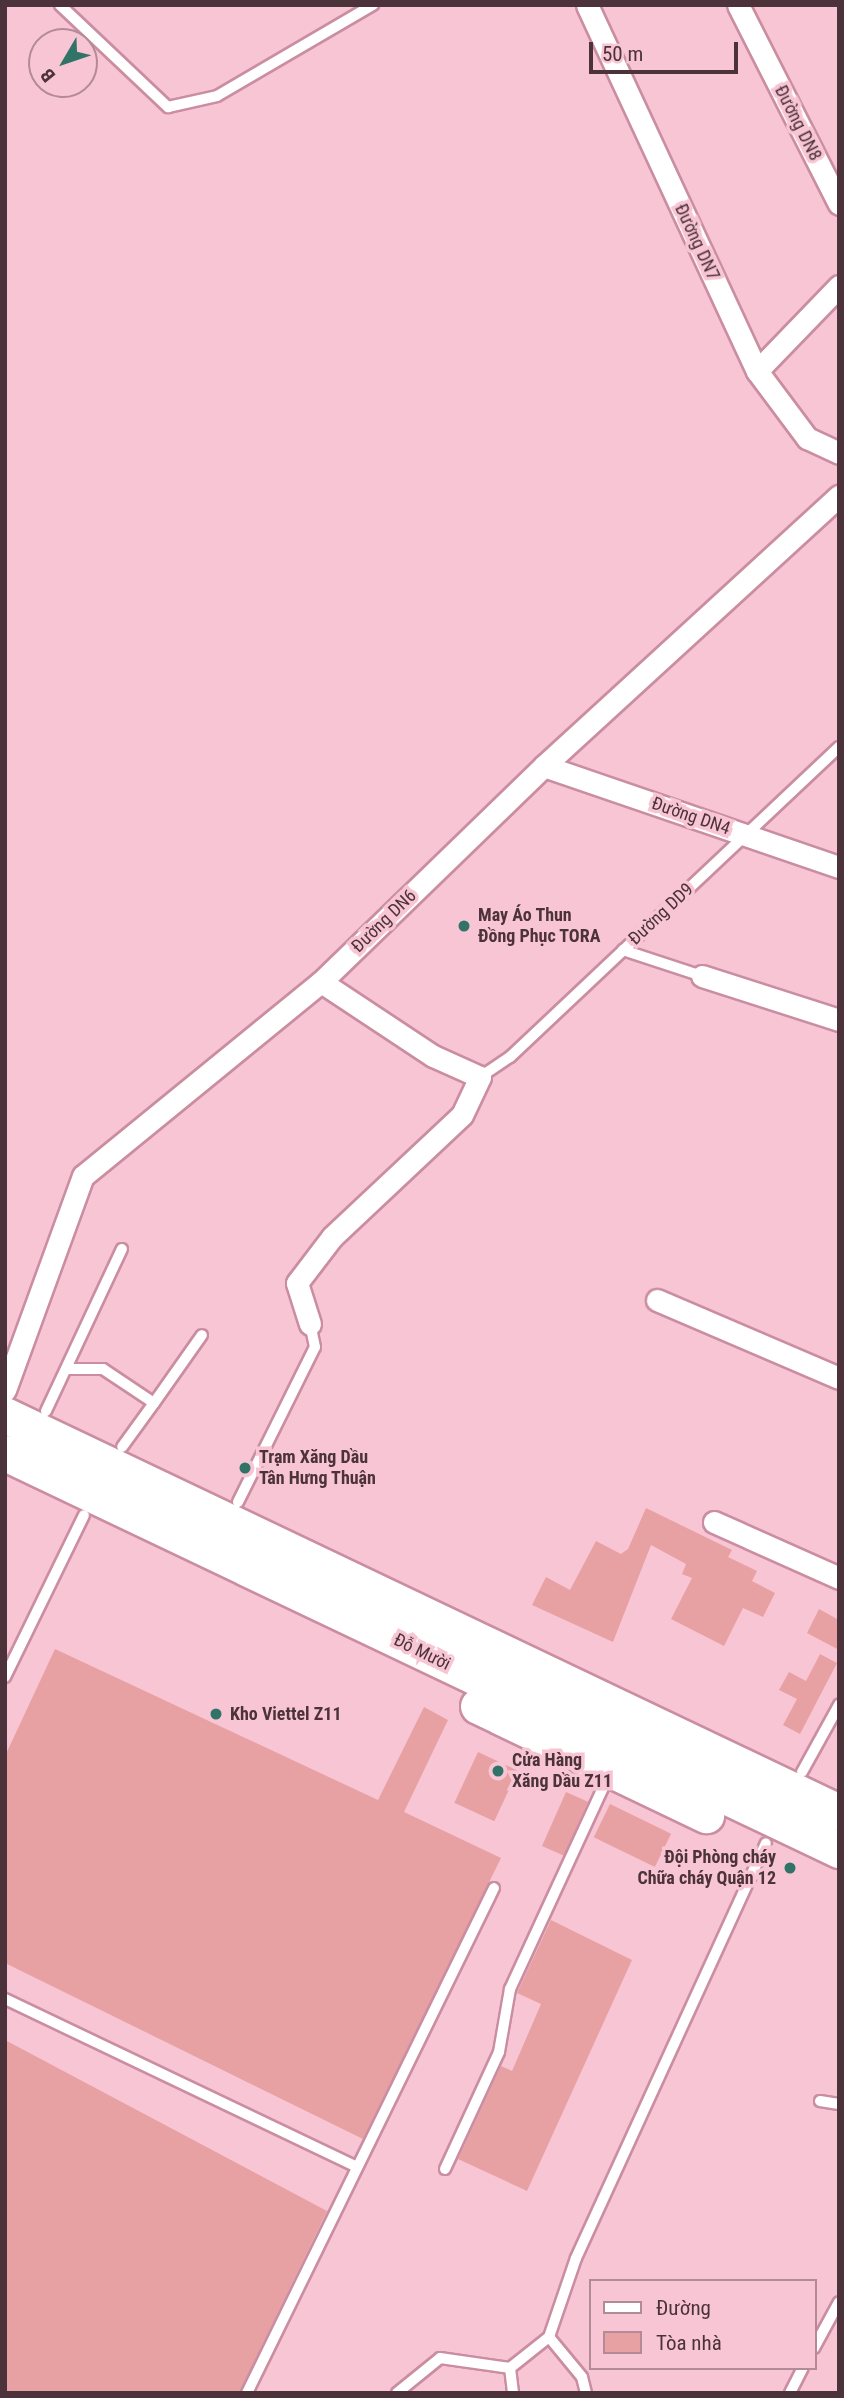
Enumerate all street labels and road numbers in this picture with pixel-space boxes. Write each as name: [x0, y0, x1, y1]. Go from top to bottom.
street label: Đường DN8: [770, 82, 826, 164]
street label: Đường DN7: [670, 200, 724, 284]
street label: Đường DN4: [649, 793, 733, 839]
street label: Đường DD9: [624, 879, 698, 949]
street label: Đường DN6: [347, 885, 421, 957]
street label: Đỗ Mười: [390, 1629, 454, 1675]

